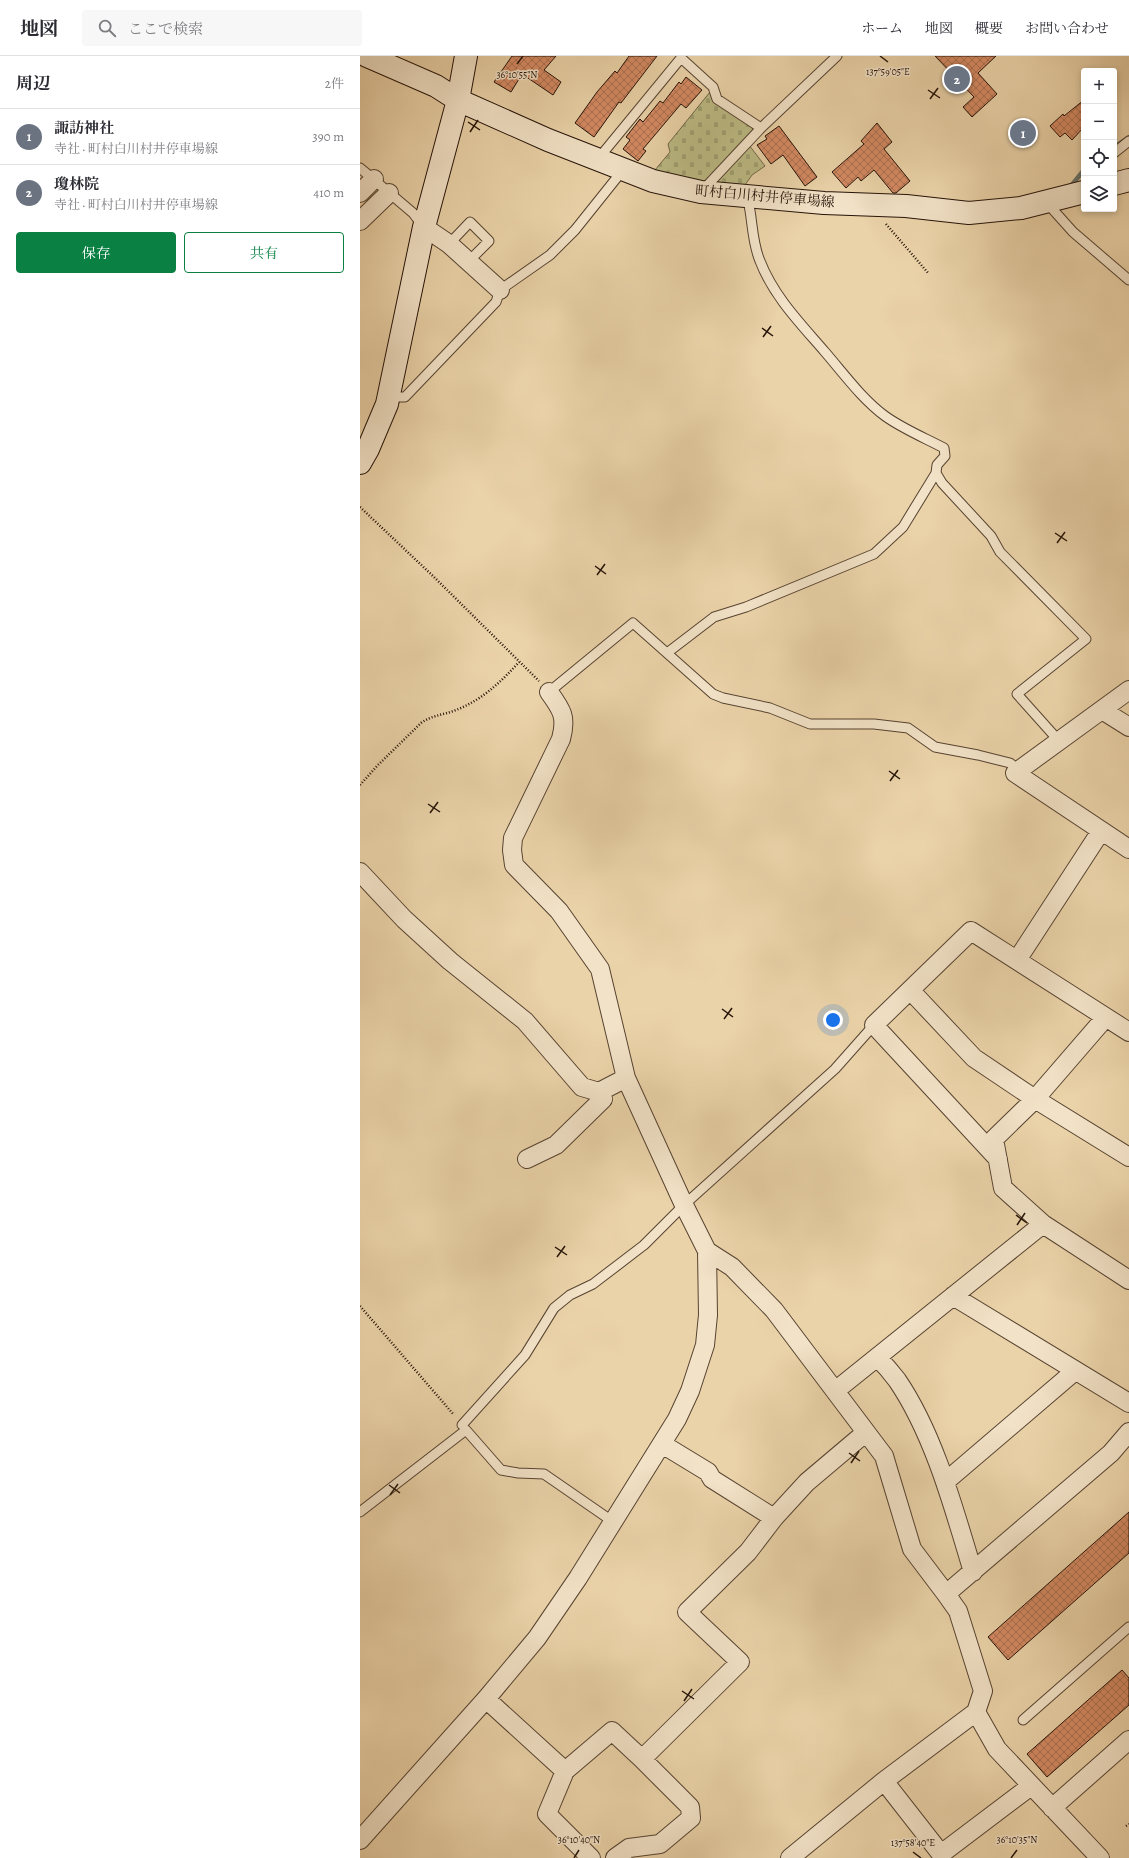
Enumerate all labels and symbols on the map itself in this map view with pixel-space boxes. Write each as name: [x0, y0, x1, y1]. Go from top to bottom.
pin: 2: [944, 64, 970, 94]
text: 137°59'05"E: [866, 65, 910, 78]
text: 36°10'55"N: [496, 68, 538, 81]
pin: 1: [1010, 118, 1036, 148]
street label: 町村白川村井停車場線: [694, 181, 836, 212]
your location: [823, 1010, 843, 1030]
text: 36°10'40"N: [558, 1833, 600, 1846]
text: 36°10'35"N: [997, 1833, 1037, 1846]
text: 137°58'40"E: [891, 1836, 935, 1849]

